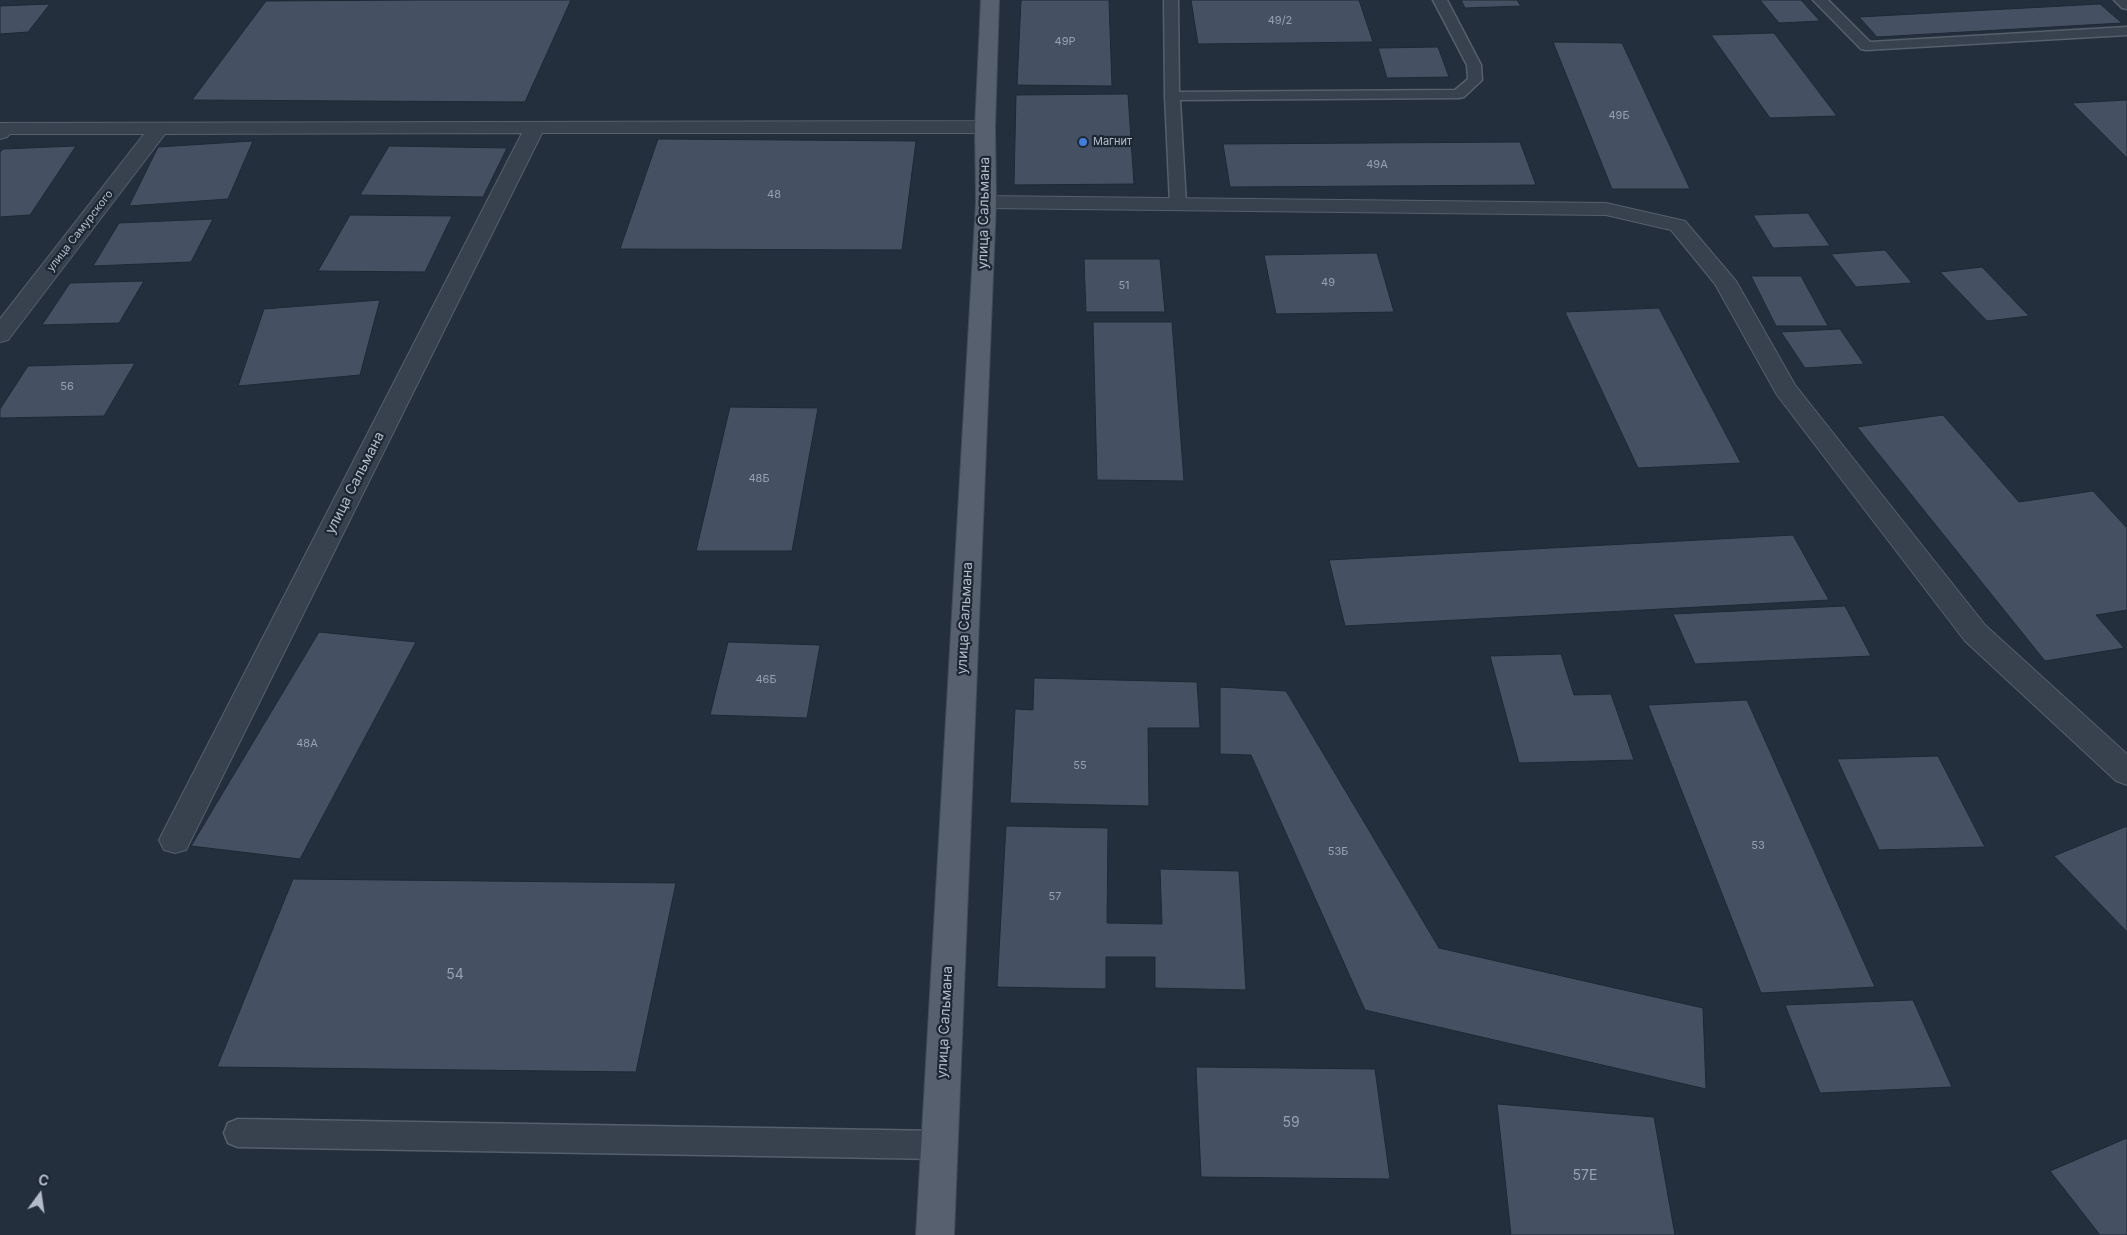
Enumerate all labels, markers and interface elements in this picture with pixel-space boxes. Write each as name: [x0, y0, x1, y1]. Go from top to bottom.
house number: 49/2: [1268, 14, 1292, 28]
house number: 49Р: [1055, 35, 1075, 49]
house number: 49Б: [1608, 109, 1630, 123]
place label: Магнит: [1093, 135, 1132, 149]
marker: Магнит: [1077, 136, 1089, 148]
street label: улица Сальмана: [975, 157, 993, 269]
house number: 49А: [1366, 158, 1388, 172]
street label: улица Самурского: [44, 188, 116, 274]
house number: 48: [767, 188, 781, 202]
house number: 49: [1321, 276, 1335, 290]
house number: 51: [1118, 279, 1130, 293]
house number: 56: [60, 380, 74, 394]
street label: улица Сальмана: [322, 429, 388, 537]
house number: 48Б: [748, 472, 770, 486]
street label: улица Сальмана: [954, 561, 976, 675]
house number: 46Б: [755, 673, 777, 687]
house number: 48А: [296, 737, 318, 751]
house number: 55: [1073, 759, 1087, 773]
house number: 53: [1751, 839, 1765, 853]
house number: 53Б: [1328, 845, 1348, 859]
house number: 57: [1049, 890, 1061, 904]
street label: улица Сальмана: [934, 965, 956, 1079]
house number: 54: [446, 967, 464, 983]
house number: 59: [1282, 1115, 1300, 1131]
house number: 57Е: [1573, 1168, 1597, 1184]
north arrow: [15, 1170, 65, 1220]
text: С: [37, 1170, 51, 1189]

